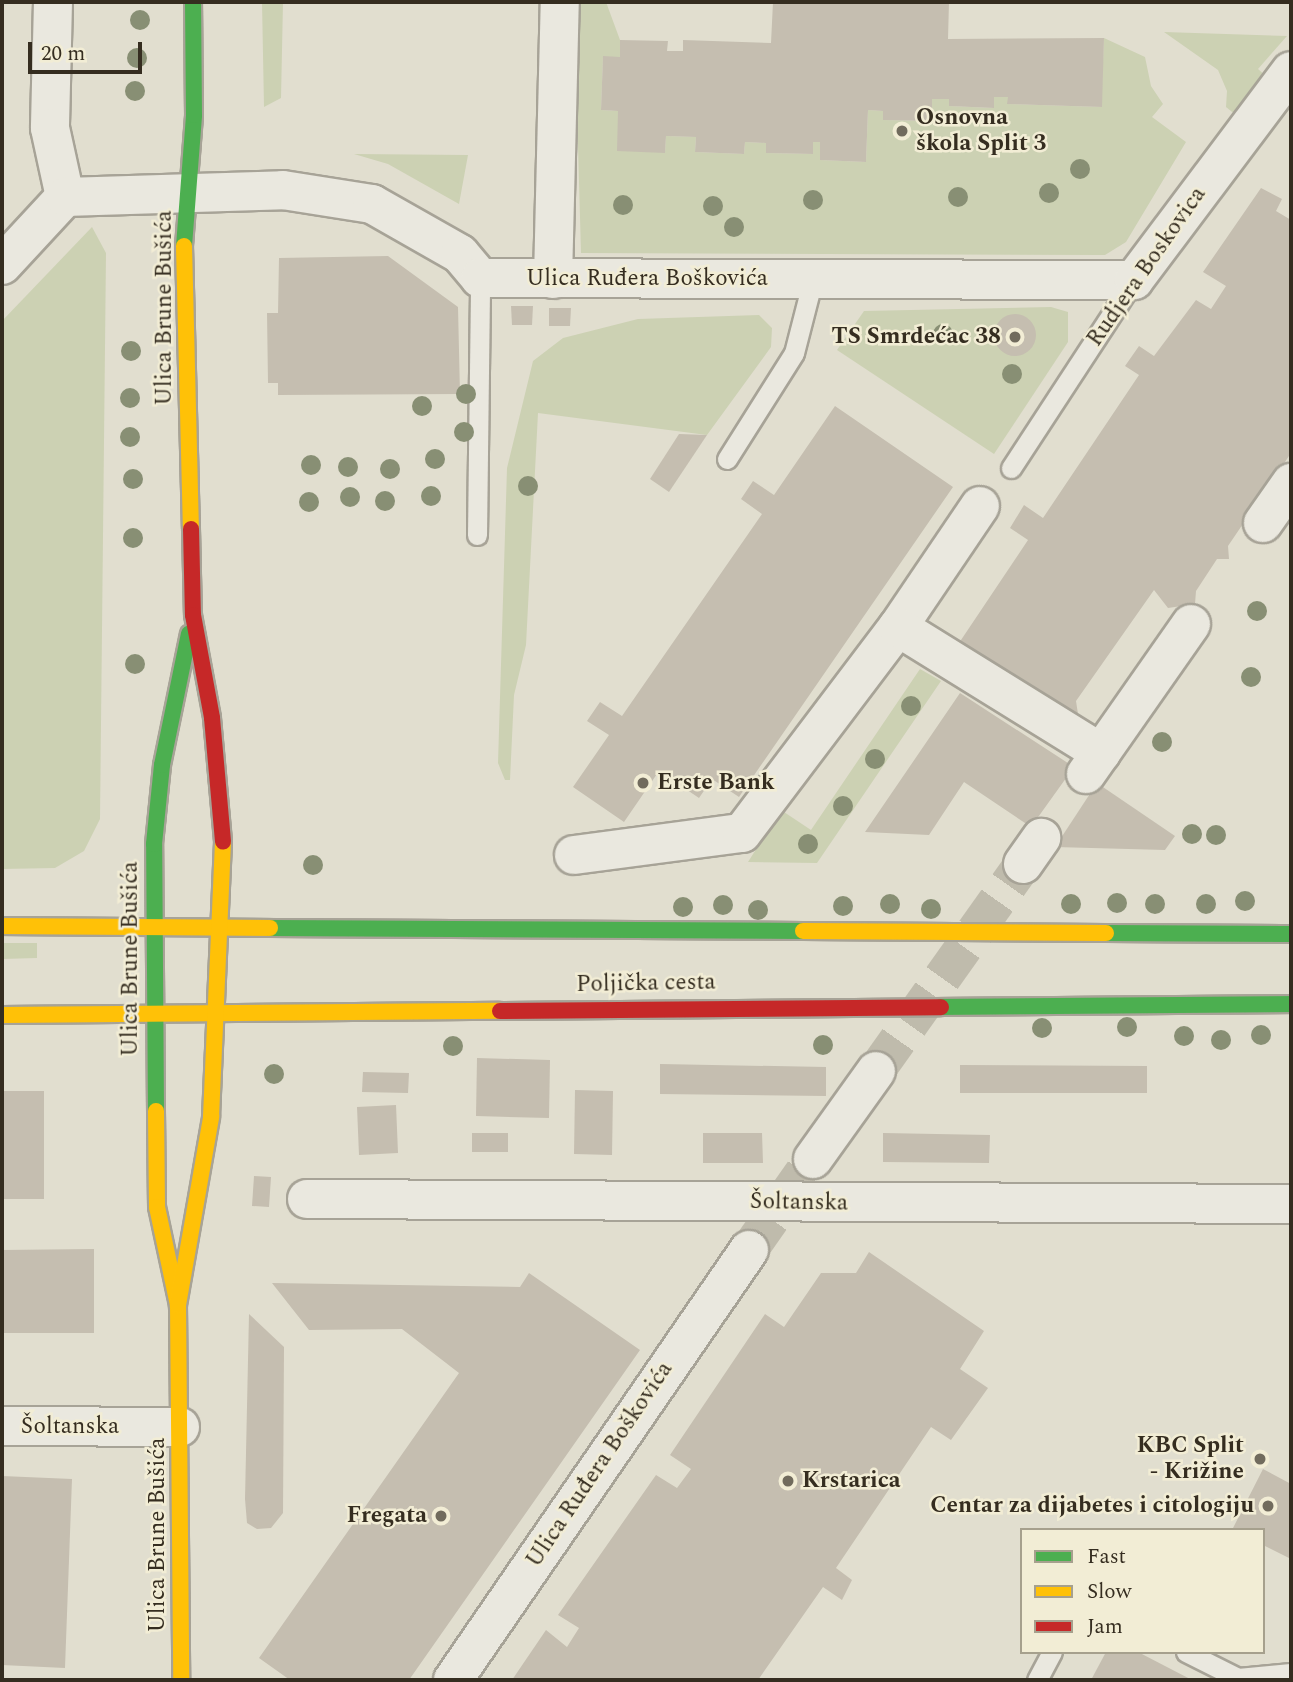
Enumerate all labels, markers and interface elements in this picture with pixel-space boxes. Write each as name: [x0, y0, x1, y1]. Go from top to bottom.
scale bar: [32, 28, 145, 72]
text: 20 m: [41, 38, 85, 70]
place label: Osnovna škola Split 3: [916, 104, 1047, 158]
marker: Osnovna škola Split 3: [894, 123, 910, 139]
street label: Rudjera Boskovica: [1082, 182, 1212, 352]
street label: Ulica Brune Bušića: [151, 210, 179, 406]
street label: Ulica Ruđera Boškovića: [526, 265, 768, 293]
place label: TS Smrdećac 38: [832, 323, 1001, 351]
marker: TS Smrdećac 38: [1007, 329, 1023, 345]
place label: Erste Bank: [657, 769, 775, 797]
marker: Erste Bank: [635, 775, 651, 791]
street label: Ulica Brune Bušića: [117, 861, 145, 1057]
street label: Poljička cesta: [576, 969, 716, 999]
street label: Šoltanska: [750, 1188, 848, 1218]
street label: Ulica Ruđera Boškovića: [521, 1357, 679, 1573]
street label: Šoltanska: [21, 1413, 119, 1441]
place label: KBC Split - Križine: [1137, 1432, 1244, 1486]
street label: Ulica Brune Bušića: [144, 1437, 172, 1633]
marker: KBC Split - Križine: [1250, 1449, 1270, 1469]
place label: Krstarica: [802, 1467, 901, 1495]
marker: Krstarica: [780, 1473, 796, 1489]
place label: Centar za dijabetes i citologiju: [930, 1492, 1254, 1520]
marker: Centar za dijabetes i citologiju: [1260, 1498, 1276, 1514]
place label: Fregata: [347, 1502, 427, 1530]
marker: Fregata: [433, 1508, 449, 1524]
legend: [1020, 1528, 1265, 1654]
text: Fast: [1087, 1541, 1126, 1573]
text: Slow: [1087, 1576, 1131, 1608]
text: Jam: [1087, 1611, 1123, 1643]

